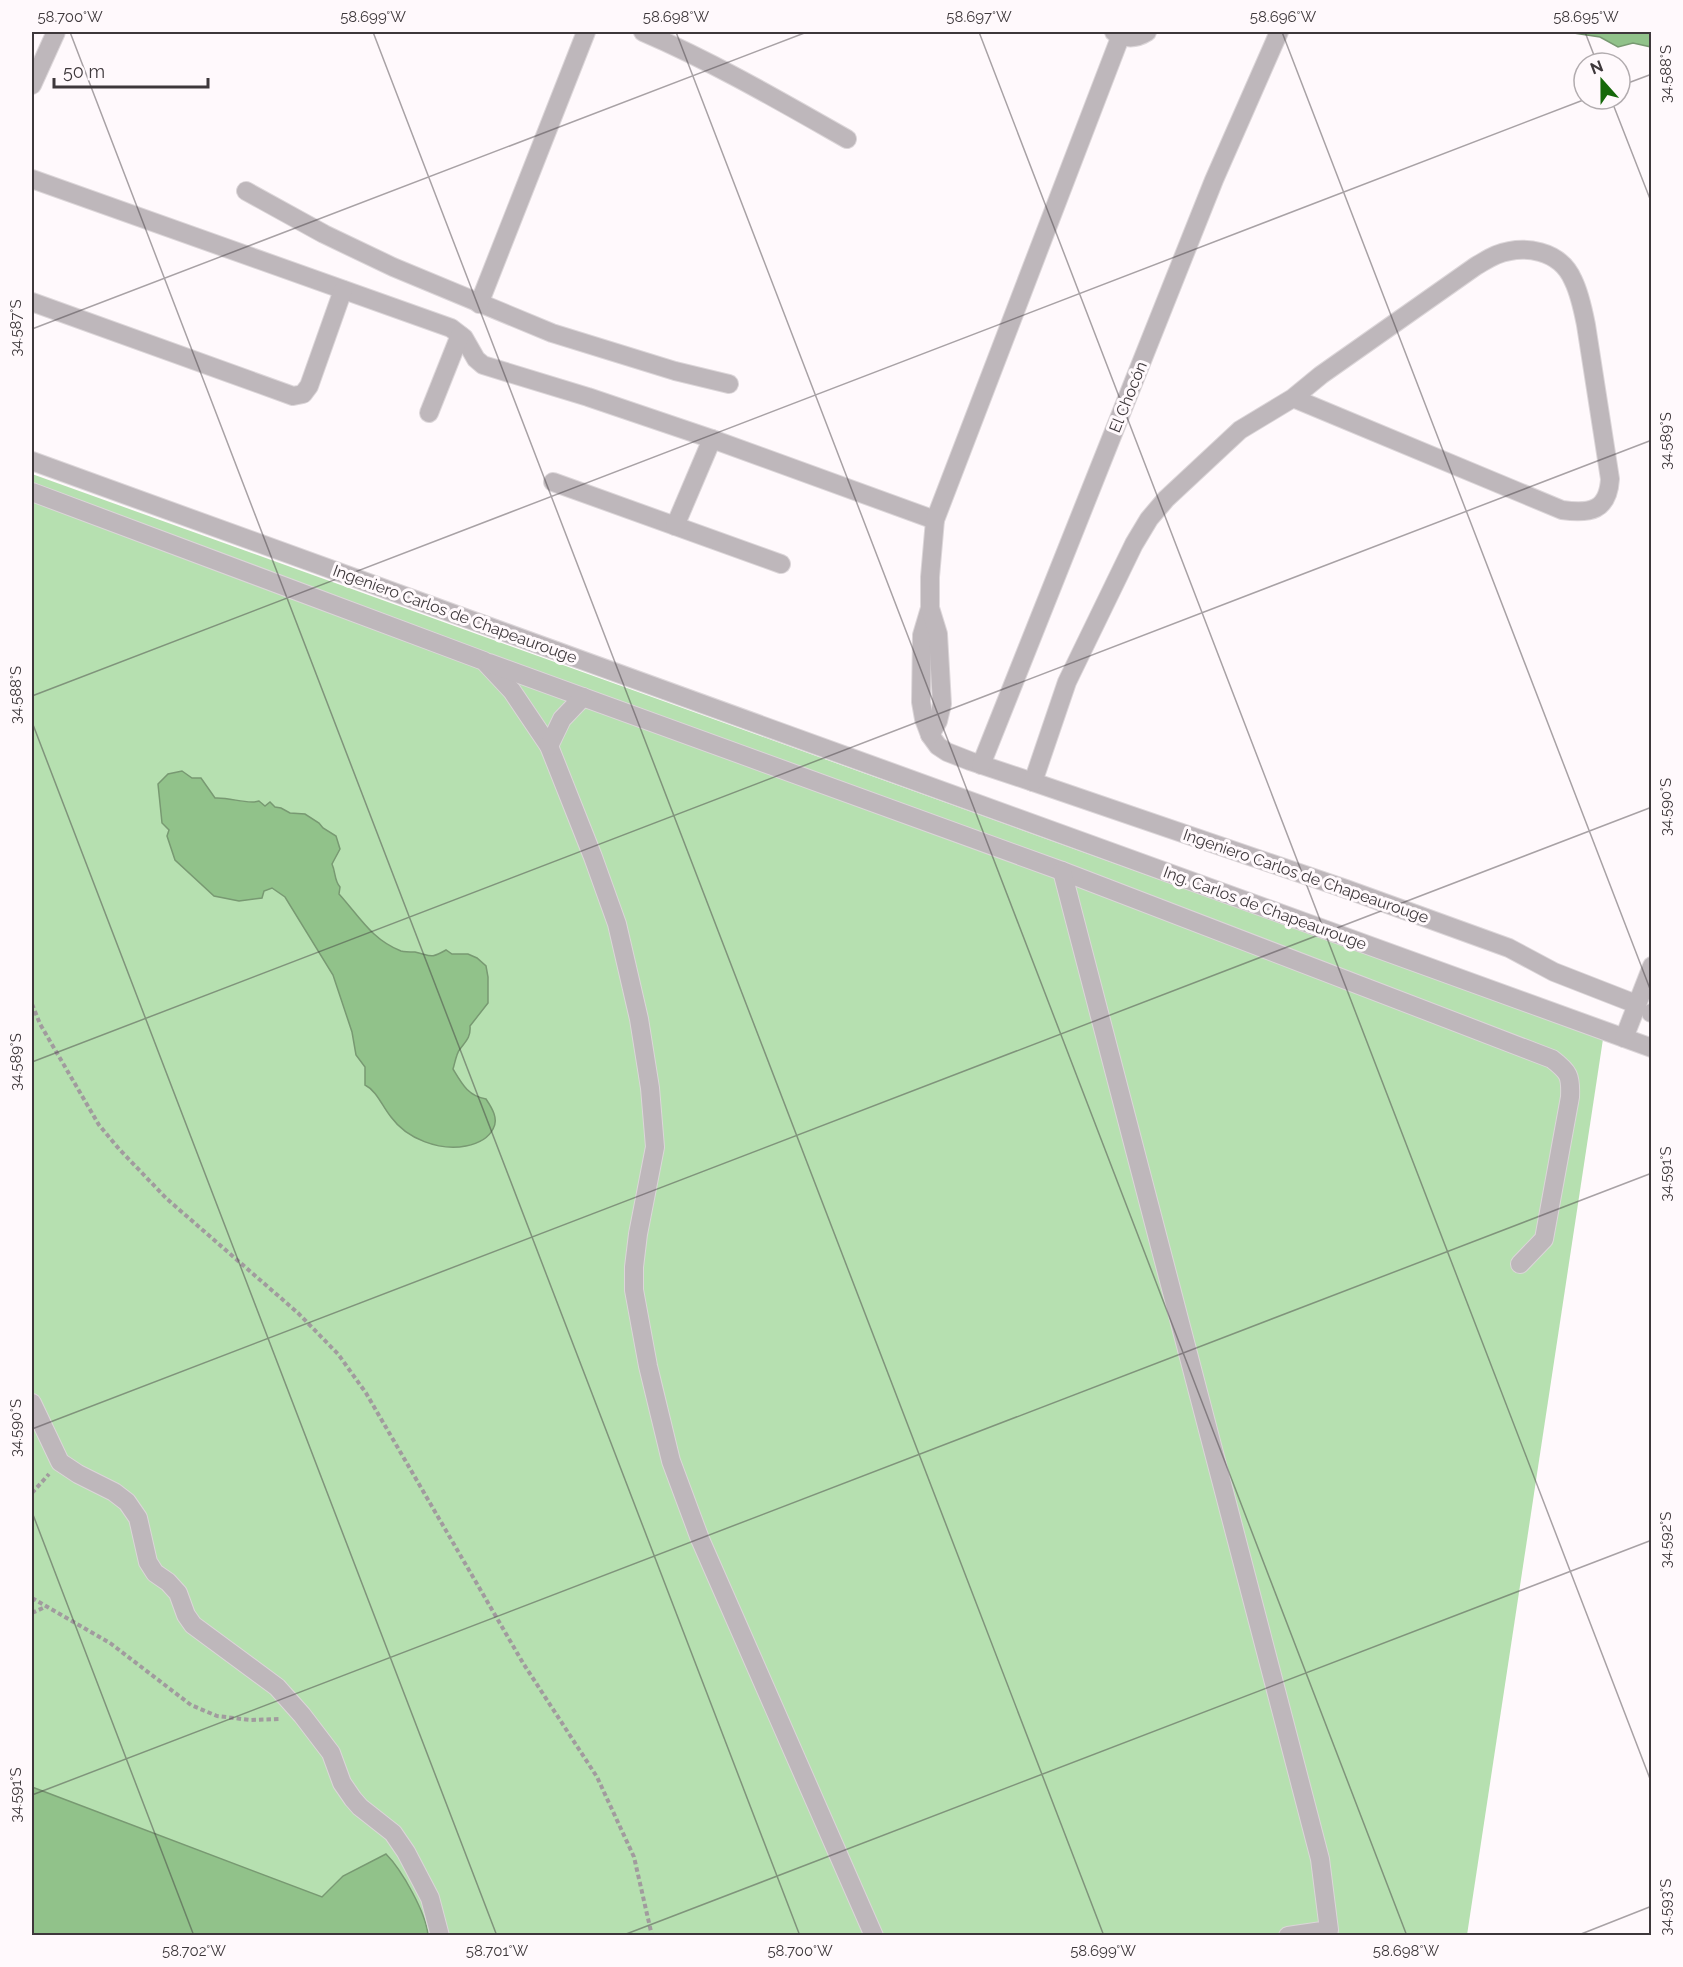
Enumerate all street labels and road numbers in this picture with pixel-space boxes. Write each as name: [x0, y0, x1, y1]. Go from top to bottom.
street label: El Chocón: [1105, 359, 1151, 435]
street label: Ingeniero Carlos de Chapeaurouge: [330, 561, 580, 667]
street label: Ingeniero Carlos de Chapeaurouge: [1181, 825, 1431, 927]
street label: Ing. Carlos de Chapeaurouge: [1161, 862, 1369, 954]

